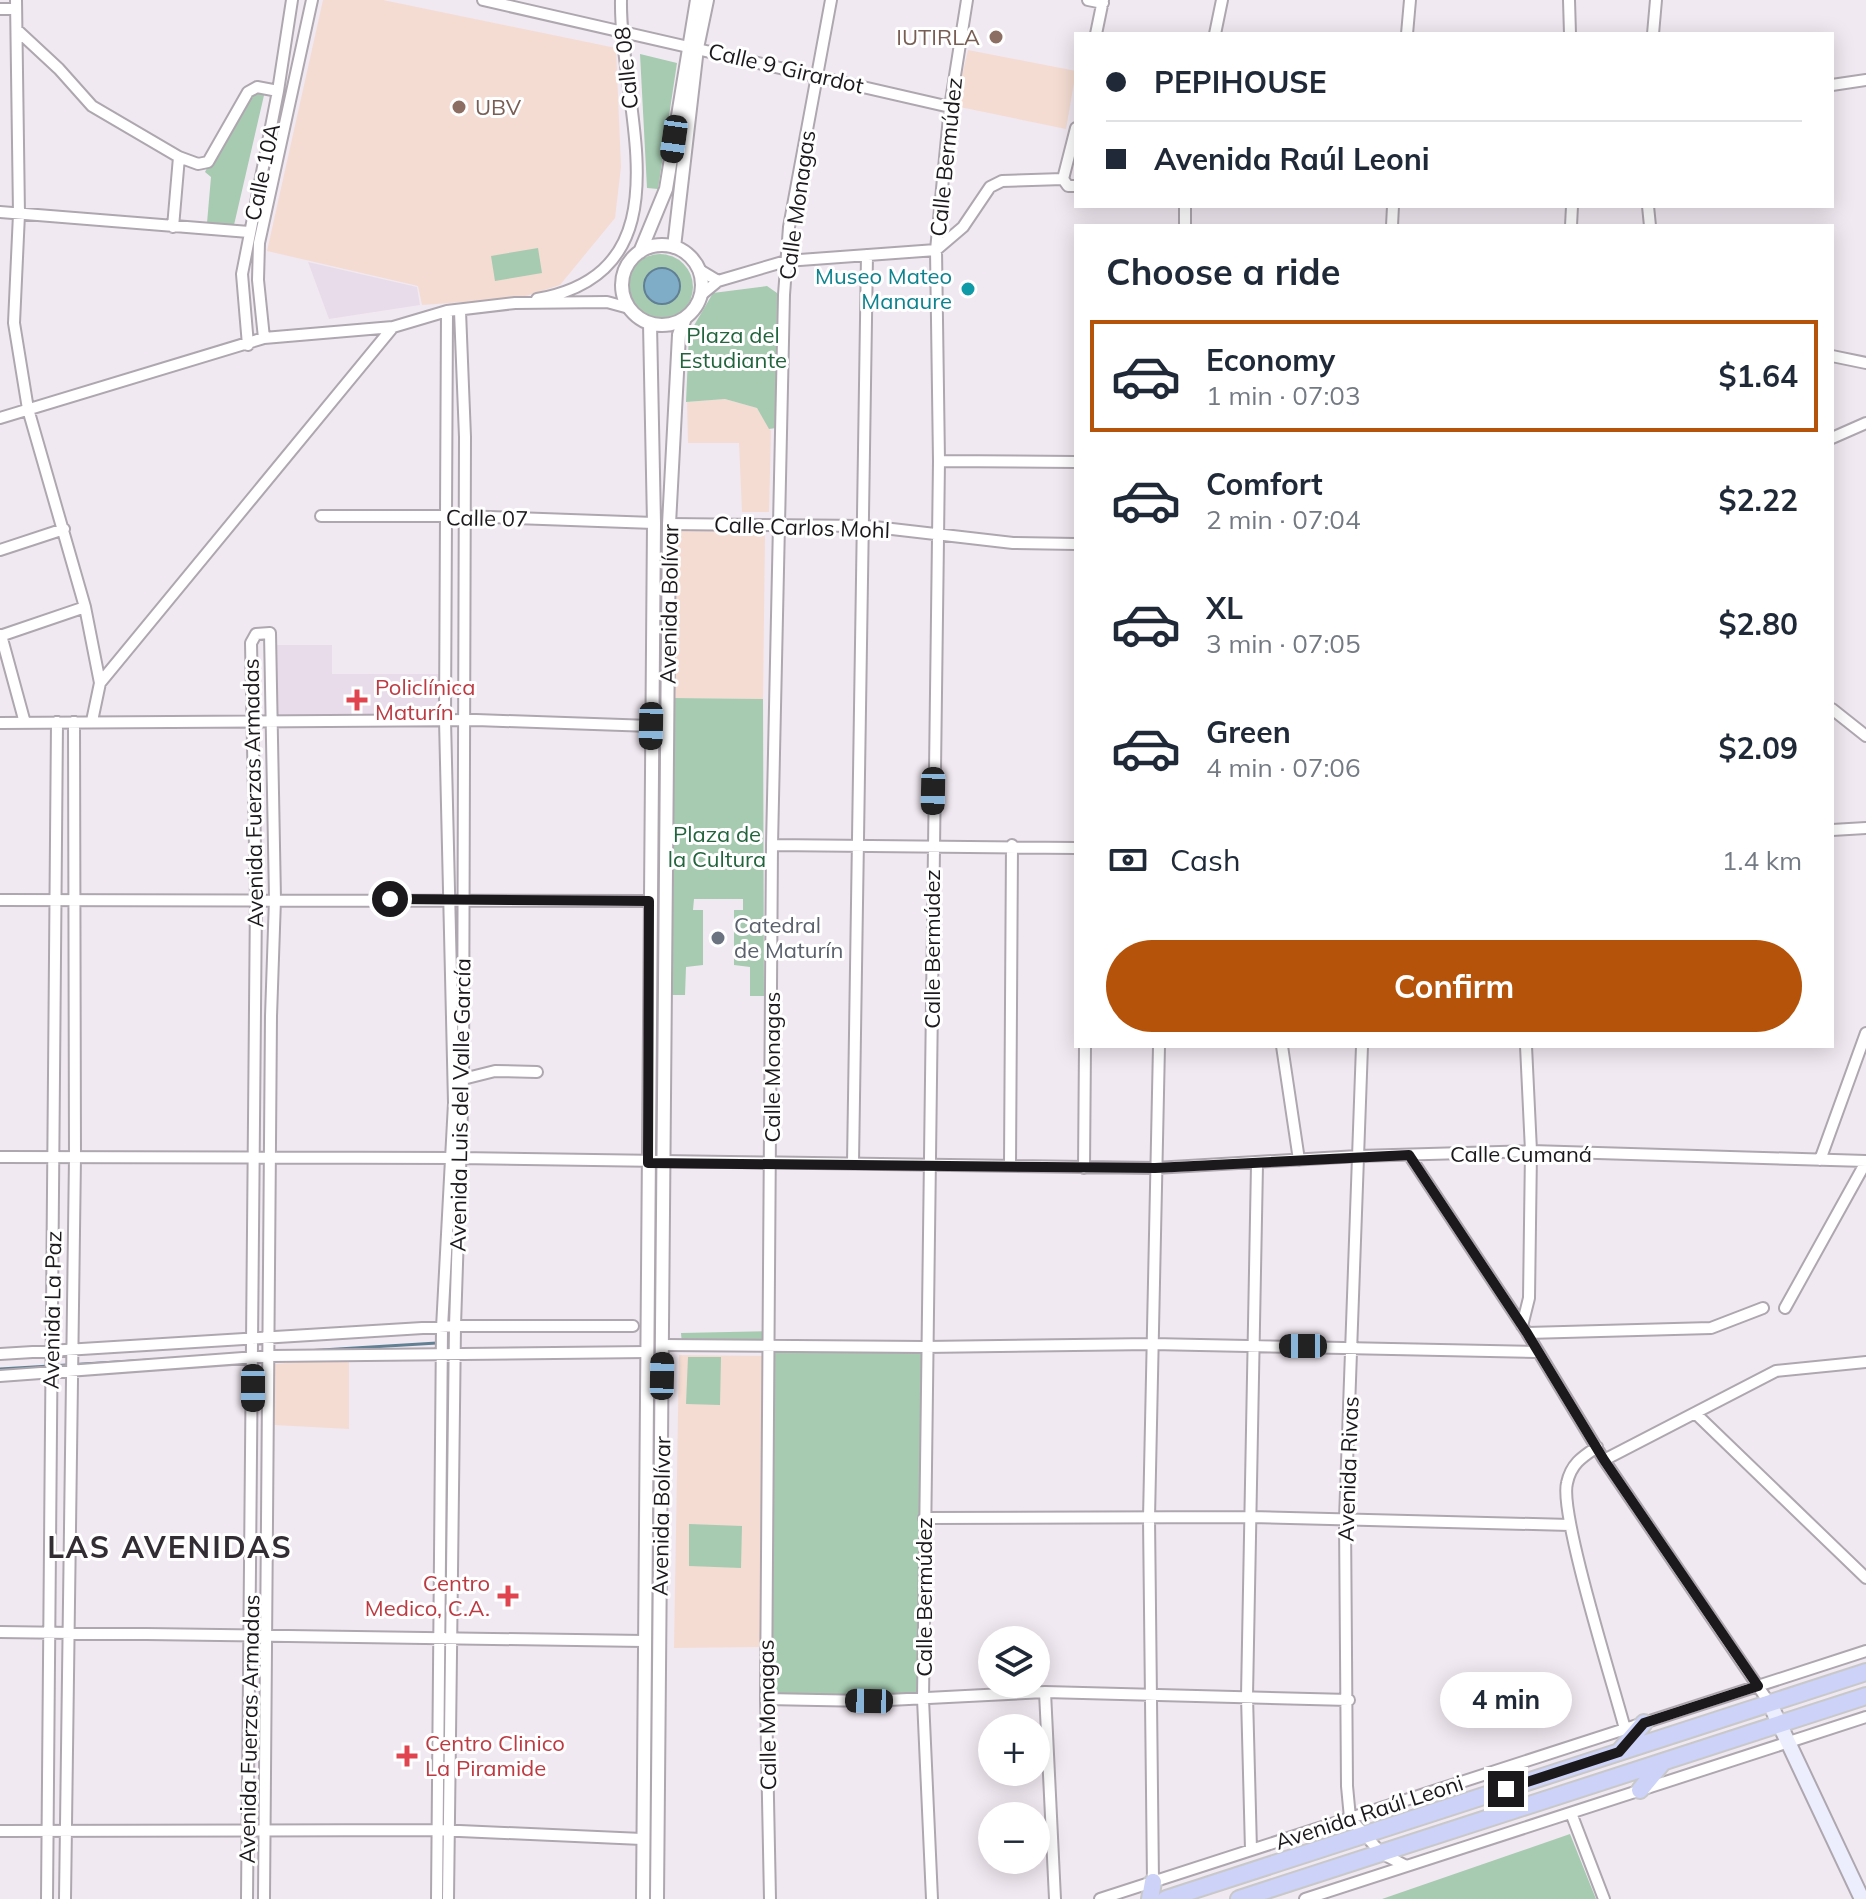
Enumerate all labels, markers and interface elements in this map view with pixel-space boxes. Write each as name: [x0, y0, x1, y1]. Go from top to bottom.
place label: IUTIRLA: [896, 23, 980, 51]
street label: Calle 08: [608, 26, 644, 110]
marker: IUTIRLA: [987, 28, 1005, 46]
street label: Calle 9 Girardot: [706, 37, 867, 100]
text: PEPIHOUSE: [1154, 63, 1327, 101]
street label: Calle Bermúdez: [924, 76, 968, 238]
place label: UBV: [475, 93, 522, 121]
marker: UBV: [450, 98, 468, 116]
car: [659, 114, 689, 164]
street label: Calle 10A: [238, 121, 286, 223]
street label: Calle Monagas: [773, 128, 821, 282]
text: Avenida Raúl Leoni: [1154, 140, 1430, 178]
text: Choose a ride: [1106, 249, 1340, 294]
place label: Museo Mateo Manaure: [815, 262, 952, 315]
marker: Museo Mateo Manaure: [959, 280, 977, 298]
park label: Plaza del Estudiante: [679, 321, 787, 374]
icon: car: [1110, 340, 1182, 412]
text: Economy: [1206, 341, 1335, 379]
text: $1.64: [1719, 357, 1798, 395]
text: 1 min · 07:03: [1206, 379, 1361, 412]
icon: car: [1110, 464, 1182, 536]
text: Comfort: [1206, 465, 1323, 503]
text: $2.22: [1719, 481, 1798, 519]
street label: Calle 07: [446, 503, 528, 533]
text: 2 min · 07:04: [1206, 503, 1361, 536]
street label: Calle Carlos Mohl: [714, 510, 890, 544]
street label: Avenida Bolívar: [654, 524, 684, 684]
icon: car: [1110, 588, 1182, 660]
text: XL: [1206, 589, 1243, 627]
text: $2.80: [1719, 605, 1798, 643]
text: 3 min · 07:05: [1206, 627, 1361, 660]
street label: Avenida Fuerzas Armadas: [237, 658, 269, 928]
place label: Policlínica Maturín: [375, 673, 475, 726]
marker: Policlínica Maturín: [346, 689, 368, 711]
car: [639, 702, 663, 750]
icon: car: [1110, 712, 1182, 784]
text: Green: [1206, 713, 1291, 751]
text: $2.09: [1719, 729, 1798, 767]
text: 4 min · 07:06: [1206, 751, 1361, 784]
car: [921, 767, 945, 815]
park label: Plaza de la Cultura: [668, 820, 766, 873]
icon: cash: [1106, 838, 1150, 882]
text: Cash: [1170, 841, 1241, 879]
text: 1.4 km: [1722, 844, 1802, 877]
street label: Calle Bermúdez: [918, 869, 946, 1029]
route start: [372, 881, 408, 917]
place label: Catedral de Maturín: [734, 911, 844, 964]
marker: Catedral de Maturín: [709, 929, 727, 947]
button: Confirm: [1106, 940, 1802, 1032]
street label: Avenida Luis del Valle García: [443, 958, 477, 1252]
street label: Calle Monagas: [758, 992, 786, 1142]
street label: Calle Cumaná: [1450, 1140, 1592, 1168]
street label: Avenida La Paz: [37, 1230, 67, 1390]
car: [1279, 1334, 1327, 1358]
car: [650, 1352, 674, 1400]
car: [241, 1364, 265, 1412]
street label: Avenida Rivas: [1331, 1396, 1365, 1542]
street label: Avenida Bolívar: [646, 1436, 676, 1596]
street label: Calle Bermúdez: [910, 1517, 938, 1677]
district label: LAS AVENIDAS: [47, 1528, 293, 1566]
place label: Centro Medico, C.A.: [365, 1569, 490, 1622]
marker: Centro Medico, C.A.: [497, 1585, 519, 1607]
street label: Avenida Fuerzas Armadas: [233, 1594, 265, 1864]
map controls: [978, 1626, 1050, 1874]
button: layers: [978, 1626, 1050, 1698]
street label: Calle Monagas: [752, 1639, 782, 1791]
callout: 4 min: [1440, 1673, 1572, 1729]
text: 4 min: [1472, 1683, 1540, 1716]
car: [845, 1689, 893, 1713]
button: +: [978, 1714, 1050, 1786]
place label: Centro Clinico La Piramide: [425, 1729, 565, 1782]
marker: Centro Clinico La Piramide: [396, 1745, 418, 1767]
street label: Avenida Raúl Leoni: [1271, 1768, 1467, 1856]
route end: [1488, 1771, 1524, 1807]
button: −: [978, 1802, 1050, 1874]

